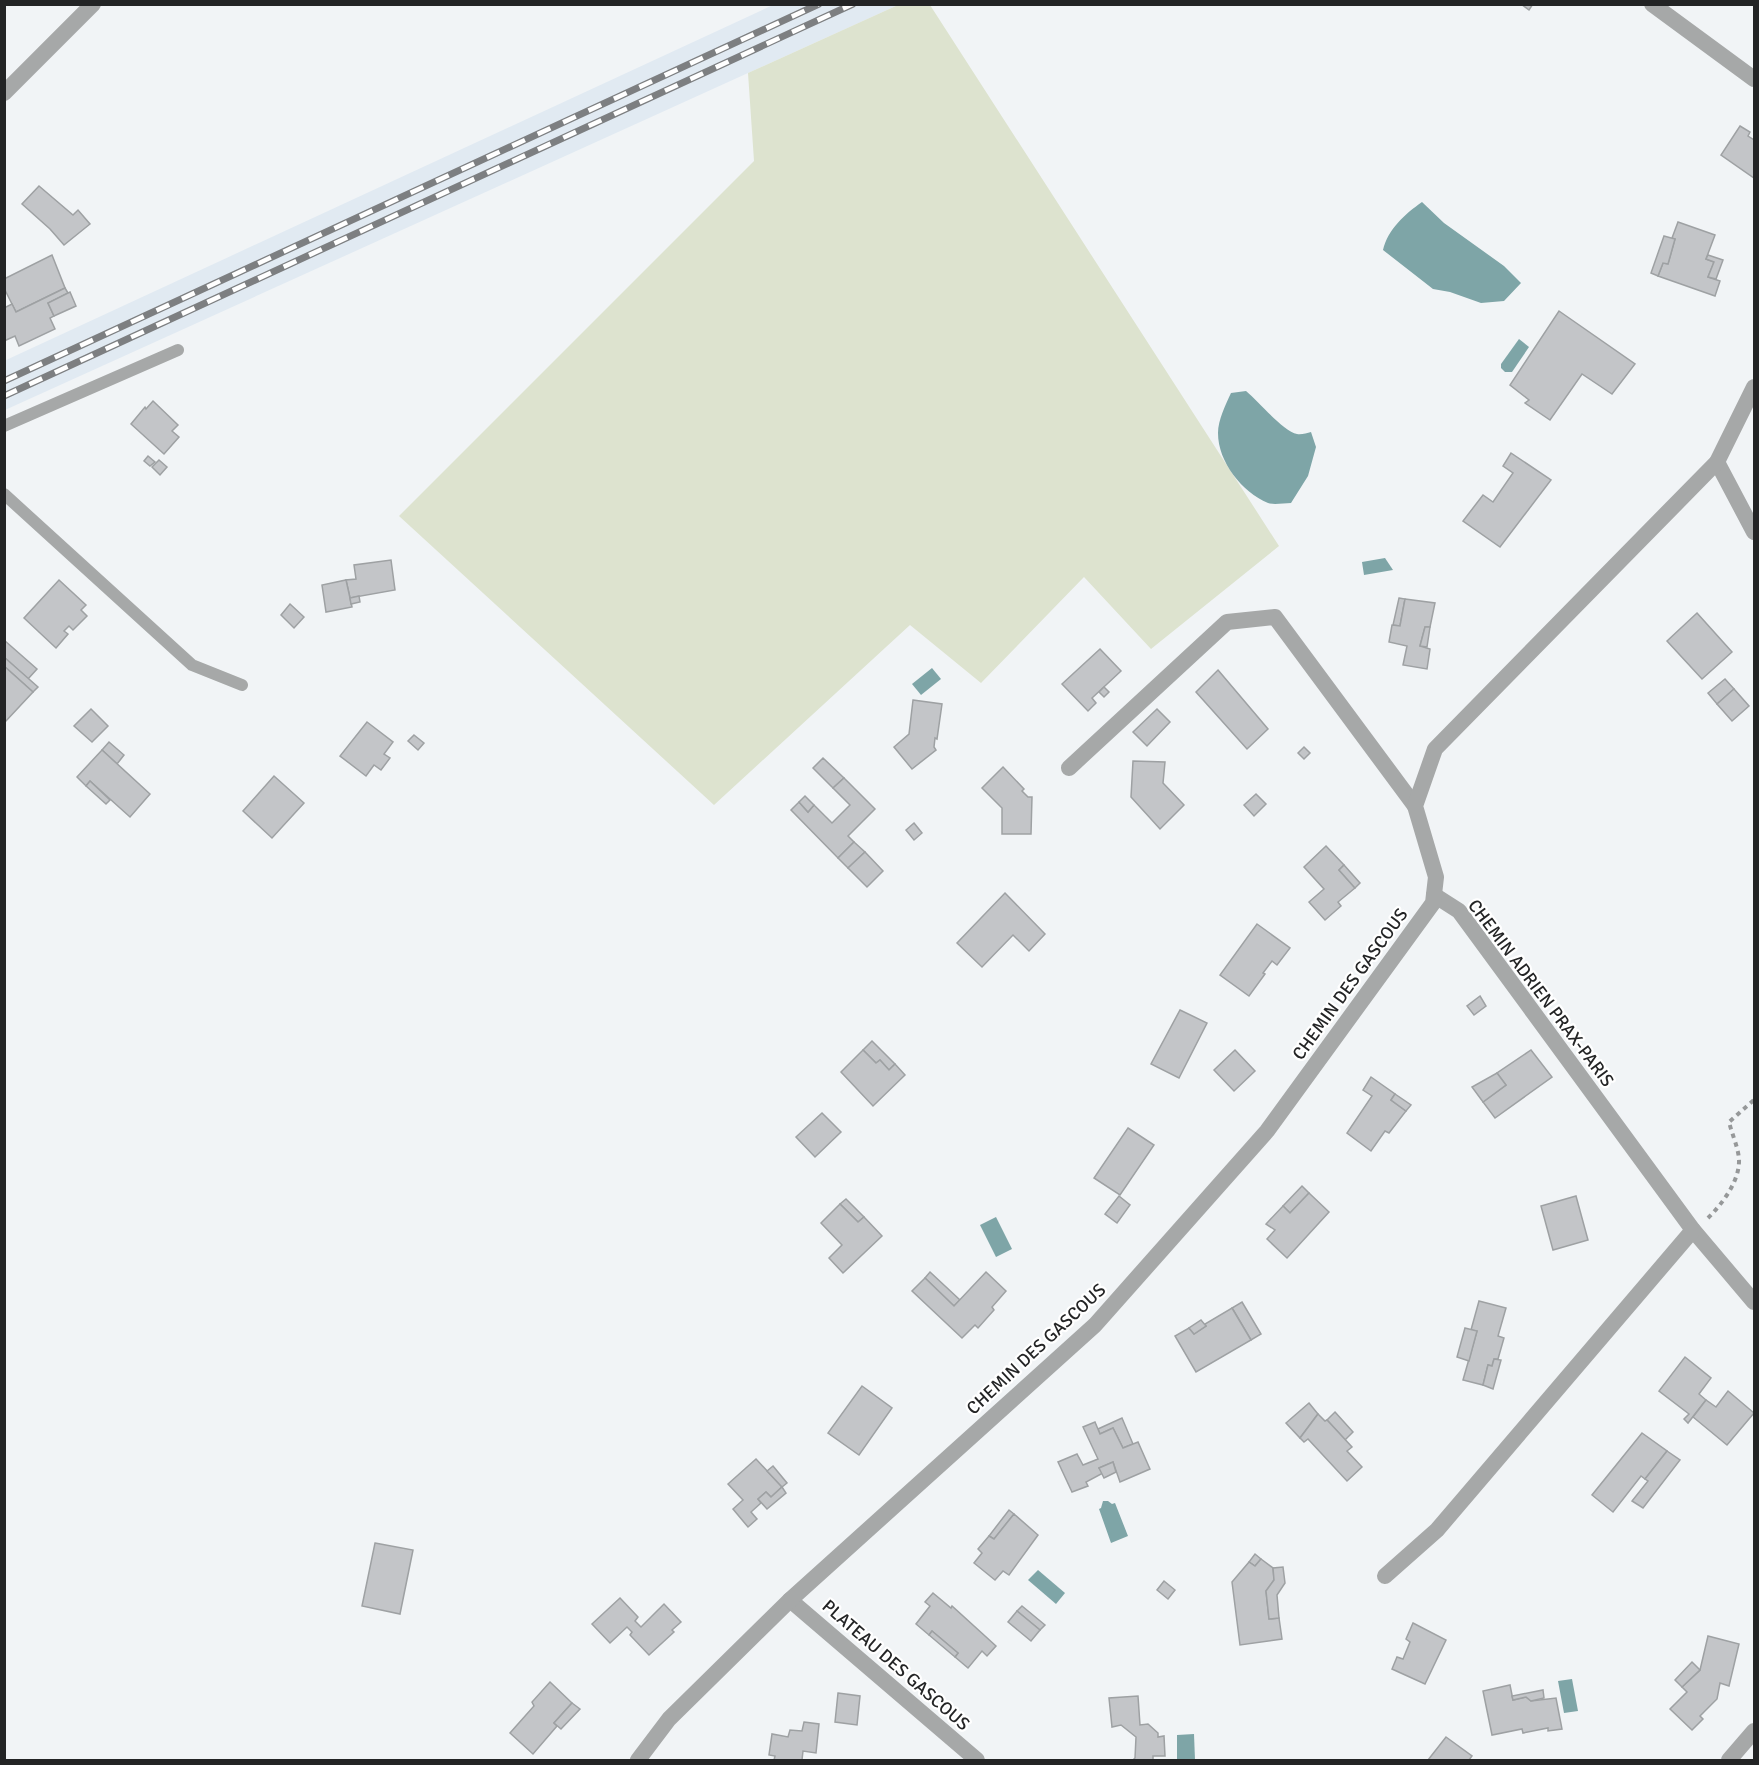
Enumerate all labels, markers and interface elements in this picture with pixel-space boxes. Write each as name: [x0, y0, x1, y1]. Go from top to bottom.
street label: CHEMIN ADRIEN PRAX-PARIS: [1463, 895, 1619, 1091]
street label: CHEMIN DES GASCOUS: [1288, 904, 1412, 1064]
street label: CHEMIN DES GASCOUS: [962, 1279, 1110, 1419]
street label: PLATEAU DES GASCOUS: [818, 1595, 974, 1735]

